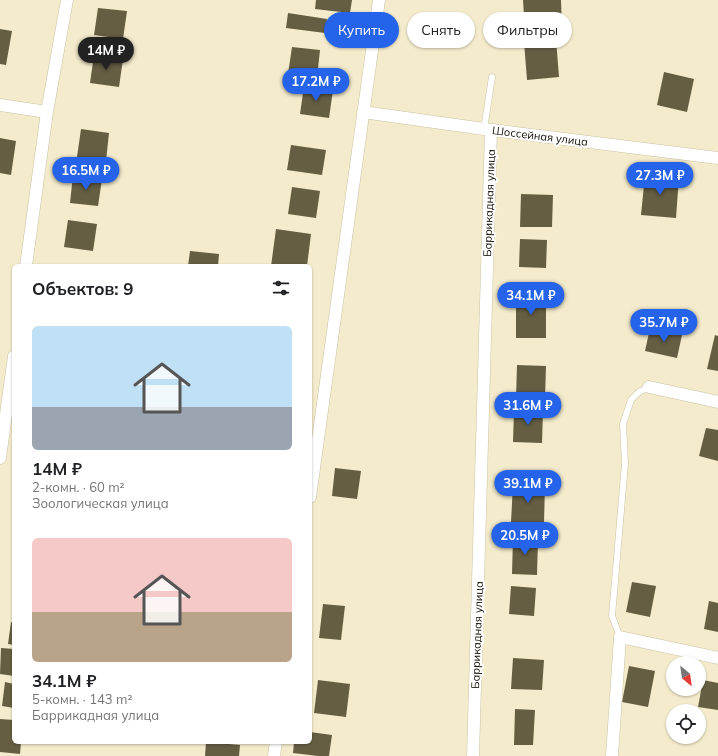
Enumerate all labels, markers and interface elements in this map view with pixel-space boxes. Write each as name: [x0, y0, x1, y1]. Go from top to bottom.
chip: Купить: [324, 12, 399, 48]
chip: Снять: [407, 12, 475, 48]
chip: Фильтры: [483, 12, 572, 48]
pin: 14M ₽: [78, 37, 134, 71]
text: 14M ₽: [87, 42, 125, 58]
pin: 17.2M ₽: [279, 68, 353, 102]
text: 17.2M ₽: [291, 73, 341, 89]
street label: Шоссейная улица: [491, 123, 589, 149]
street label: Баррикадная улица: [480, 149, 498, 257]
pin: 16.5M ₽: [49, 157, 123, 191]
text: 16.5M ₽: [61, 162, 111, 178]
pin: 27.3M ₽: [623, 162, 697, 196]
text: 27.3M ₽: [635, 167, 685, 183]
icon: filters: [270, 277, 292, 299]
text: Объектов: 9: [32, 278, 133, 299]
pin: 34.1M ₽: [494, 282, 568, 316]
text: 34.1M ₽: [506, 287, 556, 303]
pin: 35.7M ₽: [627, 309, 701, 343]
text: 35.7M ₽: [639, 314, 689, 330]
icon: home: [126, 352, 198, 424]
pin: 31.6M ₽: [491, 392, 565, 426]
text: 31.6M ₽: [503, 397, 553, 413]
text: 14M ₽: [32, 458, 82, 479]
pin: 39.1M ₽: [491, 470, 565, 504]
text: 39.1M ₽: [503, 475, 553, 491]
text: 2-комн. · 60 m²: [32, 479, 125, 495]
text: Зоологическая улица: [32, 495, 169, 511]
pin: 20.5M ₽: [488, 522, 562, 556]
text: 20.5M ₽: [500, 527, 550, 543]
icon: home: [126, 564, 198, 636]
street label: Баррикадная улица: [468, 581, 486, 689]
north arrow: [666, 656, 706, 696]
map controls: [666, 656, 706, 744]
text: 34.1M ₽: [32, 670, 96, 691]
text: 5-комн. · 143 m²: [32, 691, 132, 707]
button: locate: [666, 704, 706, 744]
text: Баррикадная улица: [32, 707, 159, 723]

